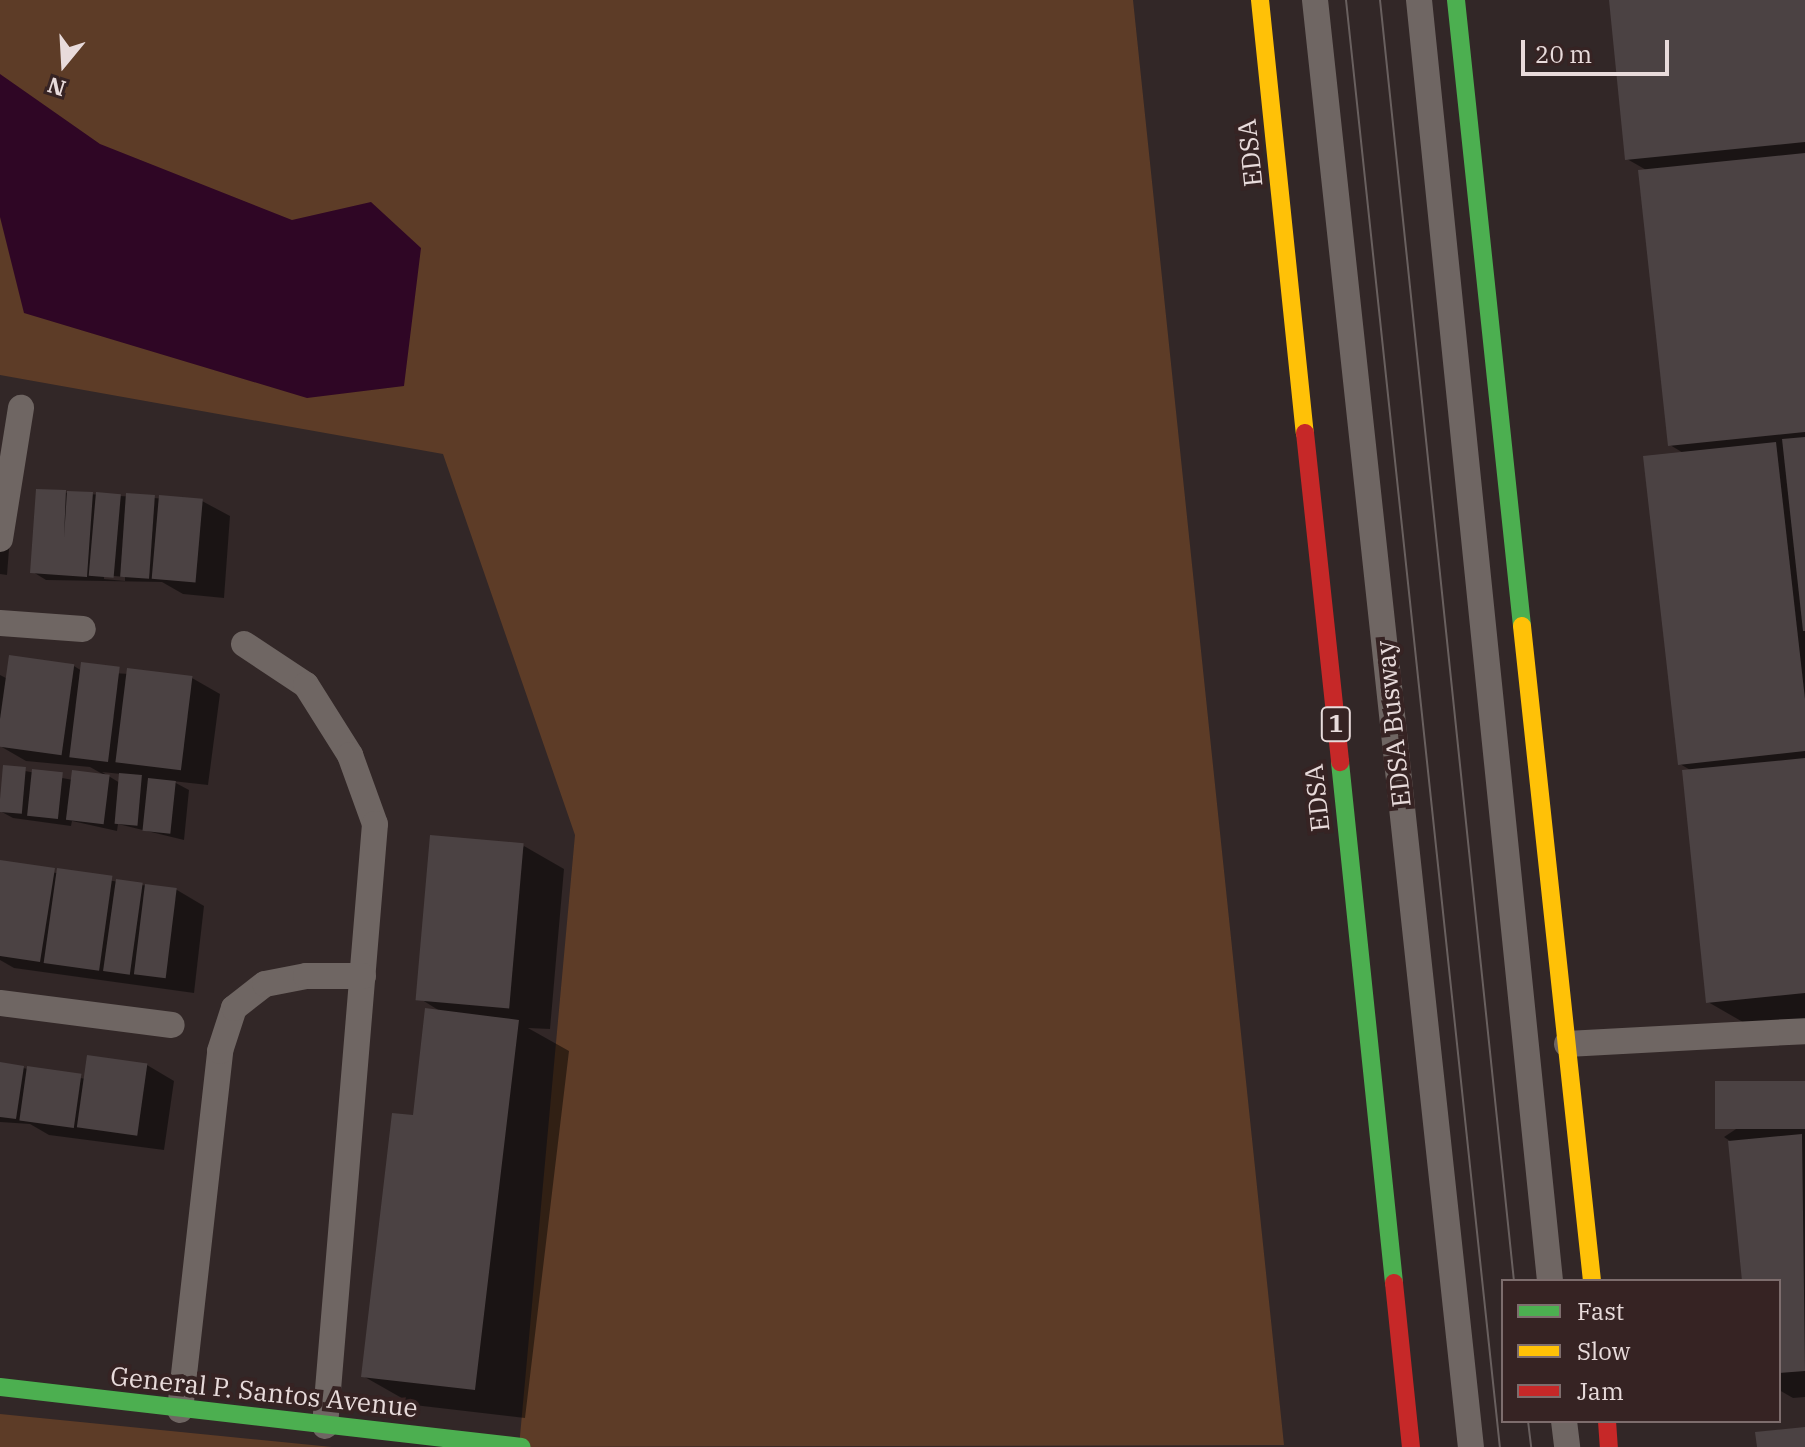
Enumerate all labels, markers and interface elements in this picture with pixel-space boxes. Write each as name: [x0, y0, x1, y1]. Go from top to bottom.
north arrow: [24, 24, 104, 104]
scale bar: [1525, 24, 1673, 74]
text: 20 m: [1535, 38, 1592, 70]
text: N: [44, 71, 69, 104]
street label: EDSA: [1231, 118, 1269, 188]
street label: EDSA Busway: [1369, 639, 1417, 809]
road number: 1: [1320, 704, 1352, 744]
street label: EDSA: [1298, 763, 1336, 833]
legend: [1501, 1279, 1781, 1423]
text: Fast: [1577, 1295, 1624, 1327]
text: Slow: [1577, 1335, 1630, 1367]
street label: General P. Santos Avenue: [109, 1360, 419, 1424]
text: Jam: [1577, 1375, 1624, 1407]

